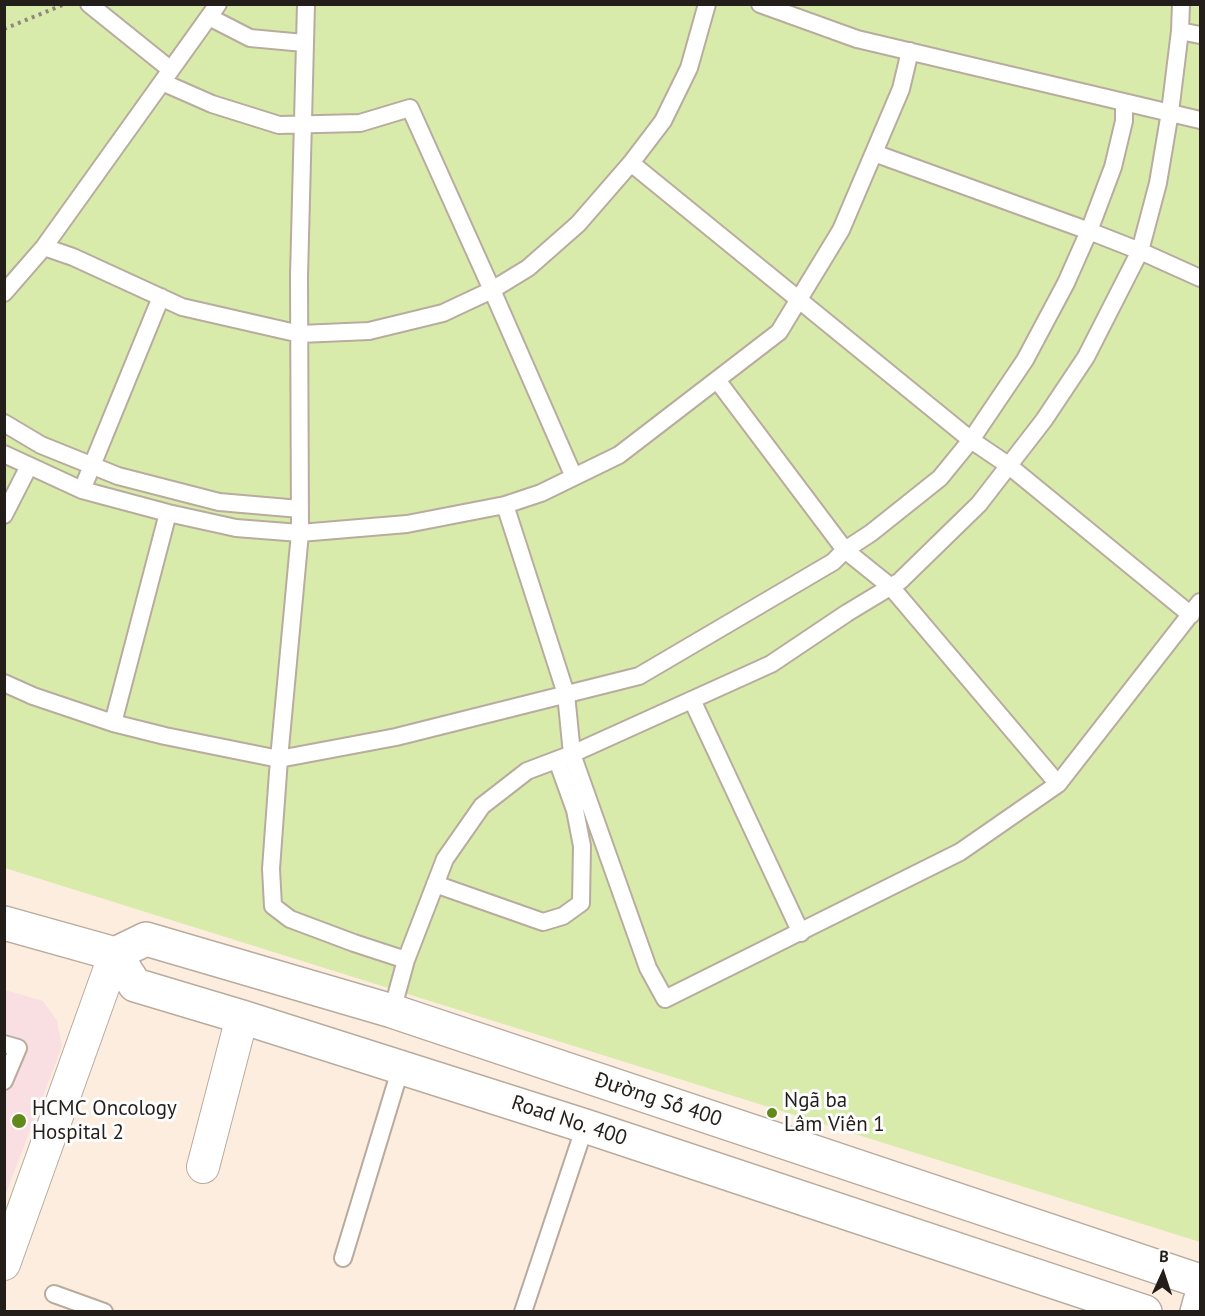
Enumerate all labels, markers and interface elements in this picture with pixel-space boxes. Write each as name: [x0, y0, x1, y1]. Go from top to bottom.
street label: Đường Số 400: [591, 1068, 725, 1132]
place label: Ngã ba Lâm Viên 1: [784, 1088, 885, 1138]
street label: Road No. 400: [508, 1091, 630, 1151]
place label: HCMC Oncology Hospital 2: [32, 1096, 177, 1146]
marker: Ngã ba Lâm Viên 1: [765, 1106, 779, 1120]
marker: HCMC Oncology Hospital 2: [10, 1112, 28, 1130]
north arrow: [1133, 1244, 1193, 1304]
text: B: [1159, 1246, 1169, 1266]

